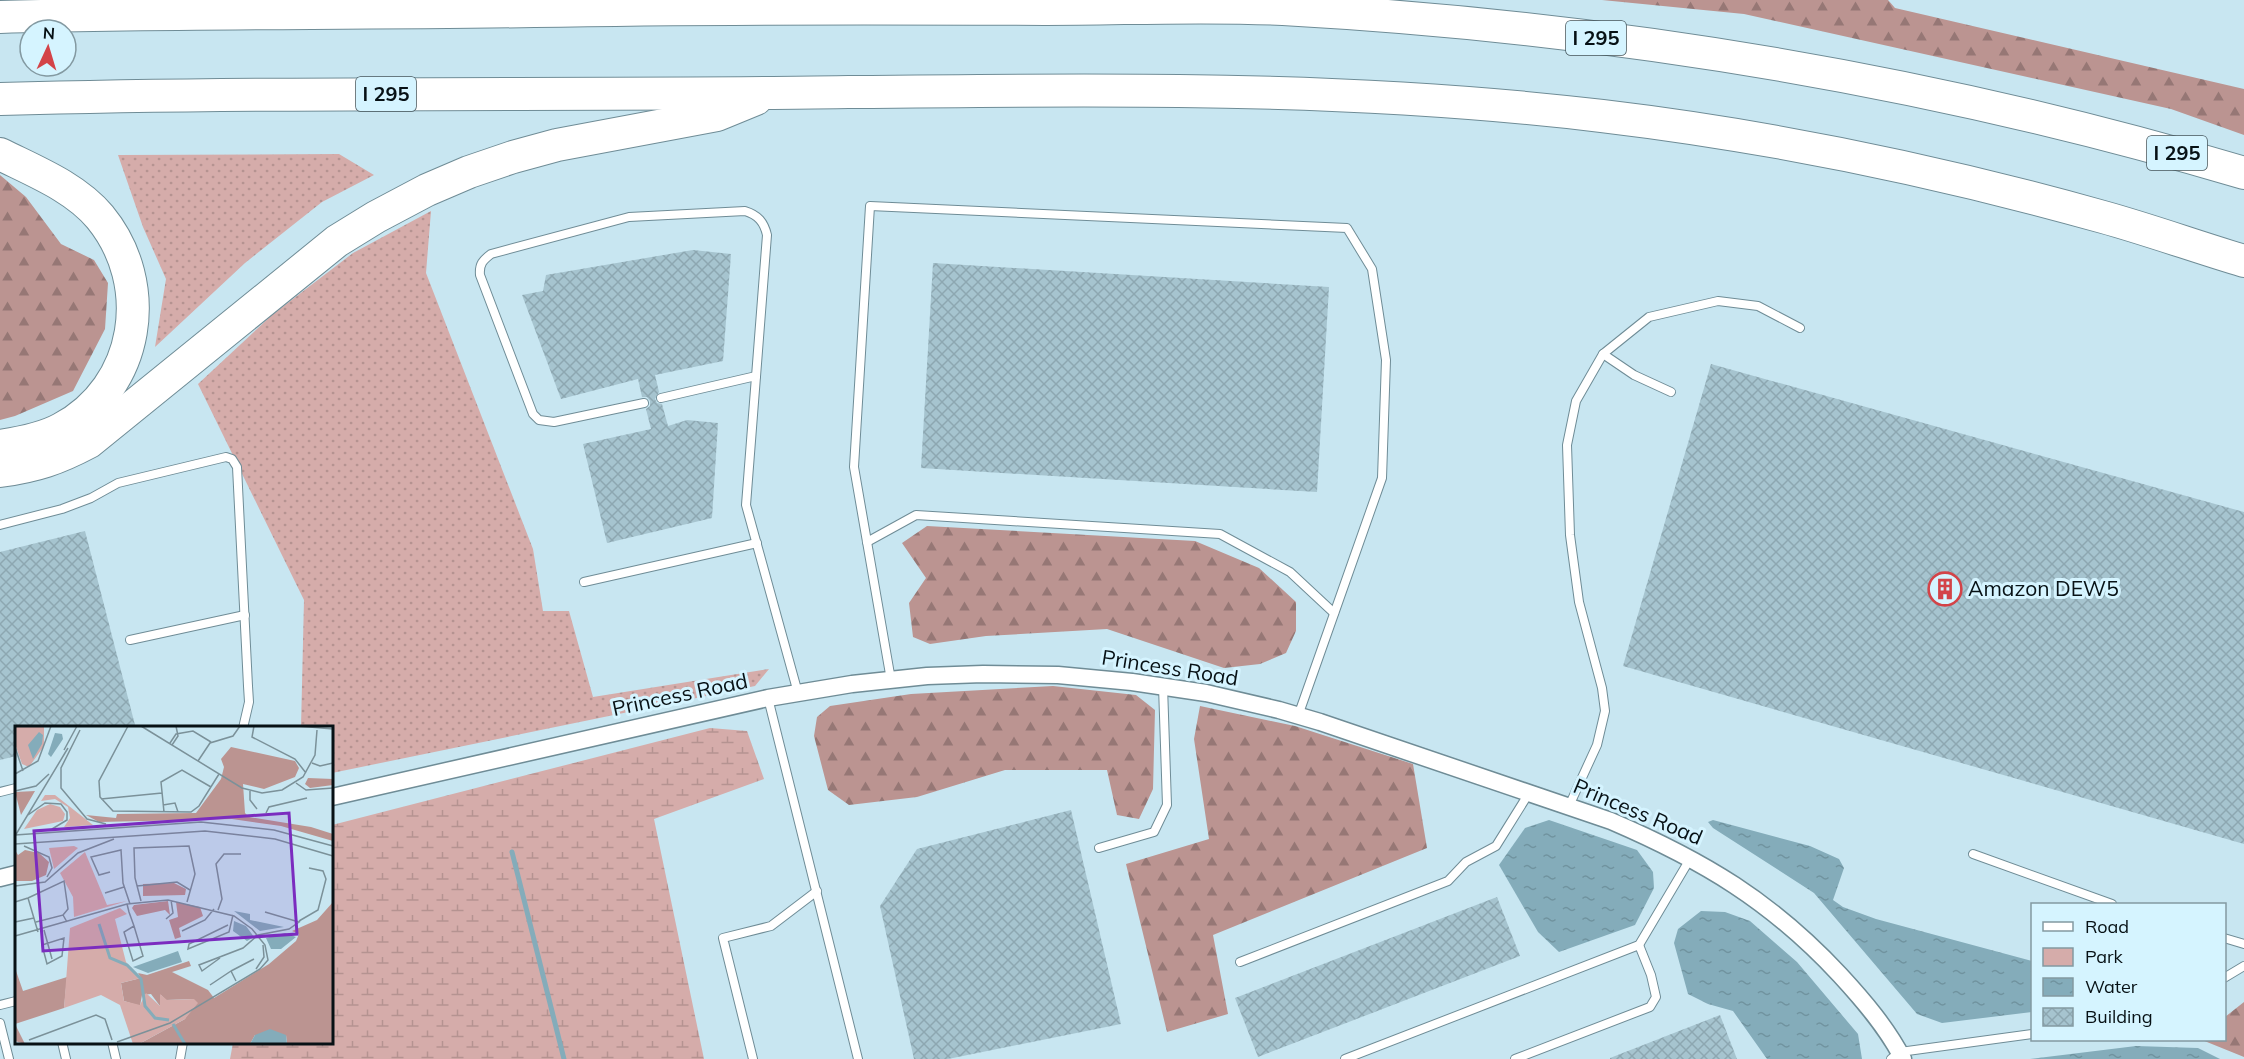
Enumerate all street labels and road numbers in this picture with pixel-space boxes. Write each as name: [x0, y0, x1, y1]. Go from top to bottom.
road number: I 295: [1566, 21, 1626, 55]
road number: I 295: [356, 77, 416, 111]
road number: I 295: [2147, 136, 2207, 170]
street label: Princess Road: [1100, 643, 1240, 691]
street label: Princess Road: [610, 667, 750, 721]
street label: Princess Road: [1570, 772, 1707, 850]

